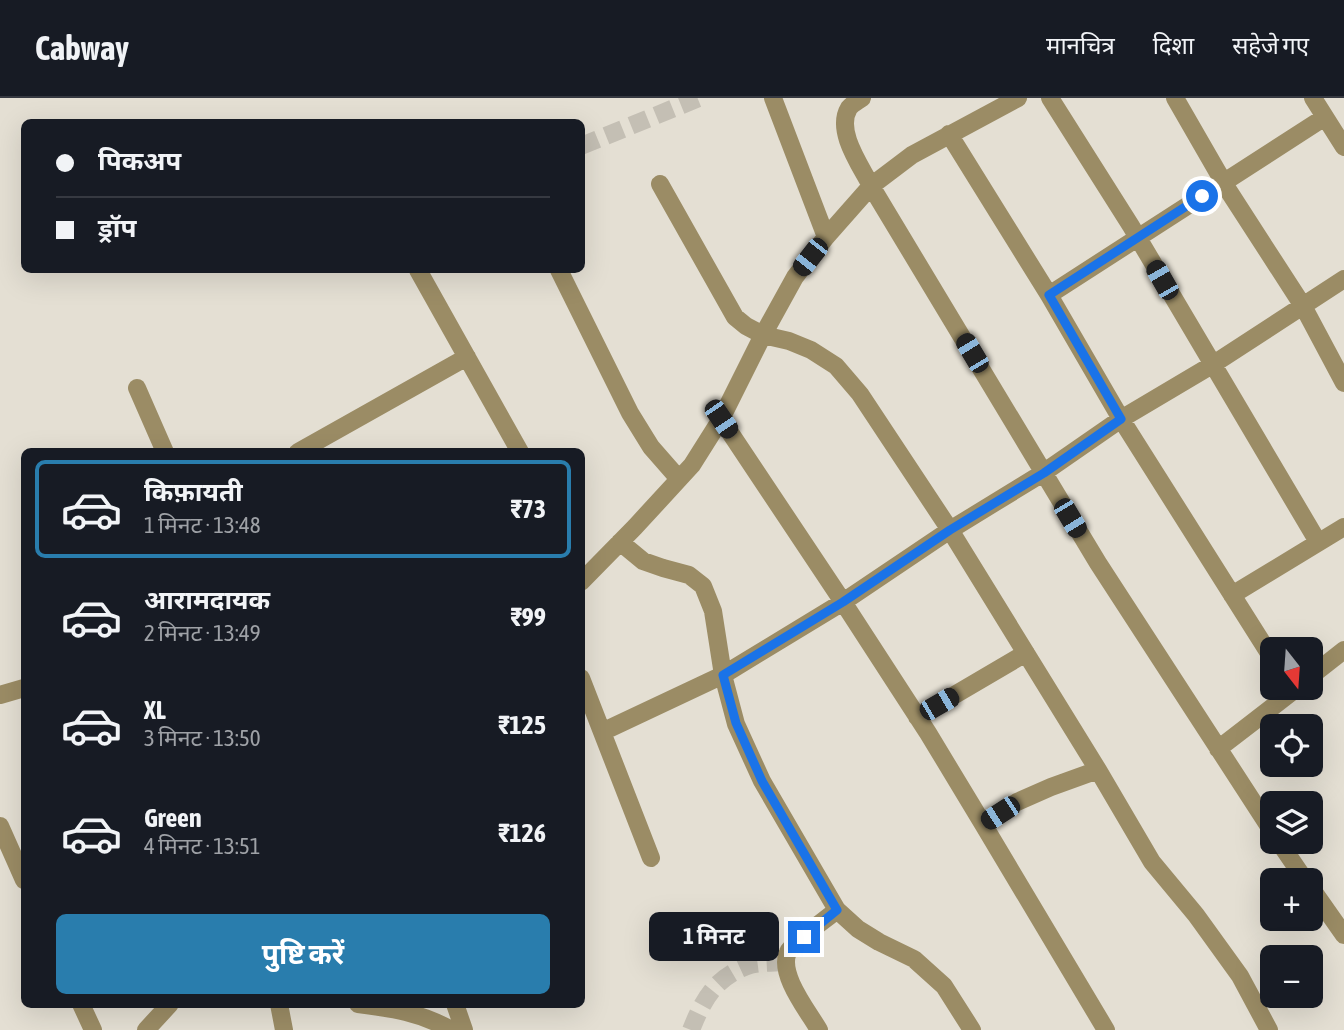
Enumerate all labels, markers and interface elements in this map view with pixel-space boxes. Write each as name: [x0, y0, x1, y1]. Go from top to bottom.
text: Cabway: [35, 29, 129, 67]
text: मानचित्र: [1046, 32, 1115, 59]
text: दिशा: [1153, 32, 1194, 59]
text: सहेजे गए: [1232, 32, 1309, 59]
text: पिकअप: [98, 146, 181, 176]
route start: [1186, 180, 1218, 212]
text: ड्रॉप: [98, 213, 136, 243]
car: [789, 234, 832, 280]
car: [1143, 257, 1182, 303]
car: [953, 330, 992, 376]
car: [701, 396, 742, 442]
text: किफ़ायती: [144, 477, 243, 507]
icon: car: [60, 478, 123, 541]
text: ₹73: [510, 494, 546, 524]
car: [1051, 495, 1090, 541]
text: 1 मिनट · 13:48: [144, 512, 261, 538]
text: आरामदायक: [144, 585, 270, 615]
icon: car: [60, 586, 123, 649]
text: ₹99: [510, 602, 546, 632]
text: 2 मिनट · 13:49: [144, 620, 261, 646]
north arrow: [1260, 637, 1323, 700]
map controls: [1260, 637, 1323, 1008]
car: [916, 684, 963, 724]
icon: car: [60, 694, 123, 757]
text: XL: [144, 695, 166, 725]
text: ₹125: [498, 710, 546, 740]
button: locate: [1260, 714, 1323, 777]
text: 3 मिनट · 13:50: [144, 725, 261, 751]
button: layers: [1260, 791, 1323, 854]
car: [977, 793, 1024, 833]
icon: car: [60, 802, 123, 865]
text: Green: [144, 803, 202, 833]
text: ₹126: [498, 818, 546, 848]
text: 4 मिनट · 13:51: [144, 833, 261, 859]
button: +: [1260, 868, 1323, 931]
callout: 1 मिनट: [650, 912, 780, 962]
button: पुष्टि करें: [56, 914, 550, 994]
route end: [788, 921, 820, 953]
text: 1 मिनट: [683, 923, 745, 949]
button: −: [1260, 945, 1323, 1008]

